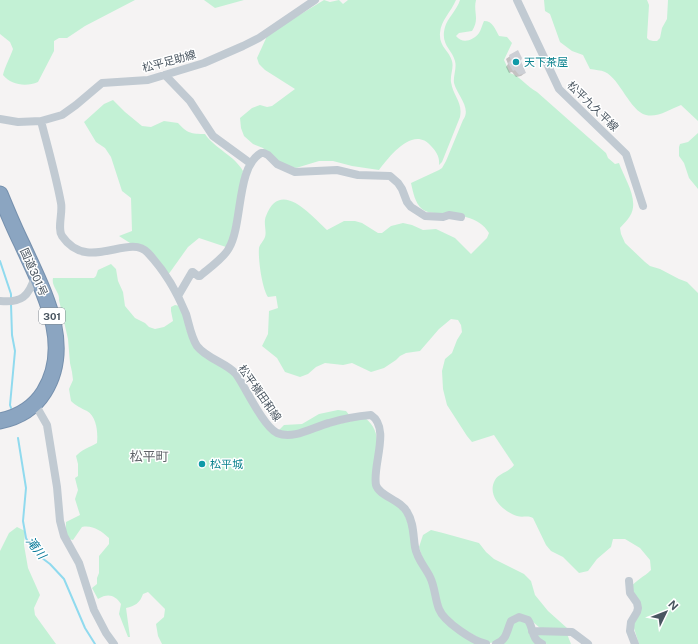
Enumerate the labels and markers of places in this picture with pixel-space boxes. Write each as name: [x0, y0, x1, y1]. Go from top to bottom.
place label: 天下茶屋: [524, 56, 568, 68]
marker: 天下茶屋: [511, 57, 521, 67]
place label: 松平城: [210, 458, 243, 470]
marker: 松平城: [197, 459, 207, 469]

